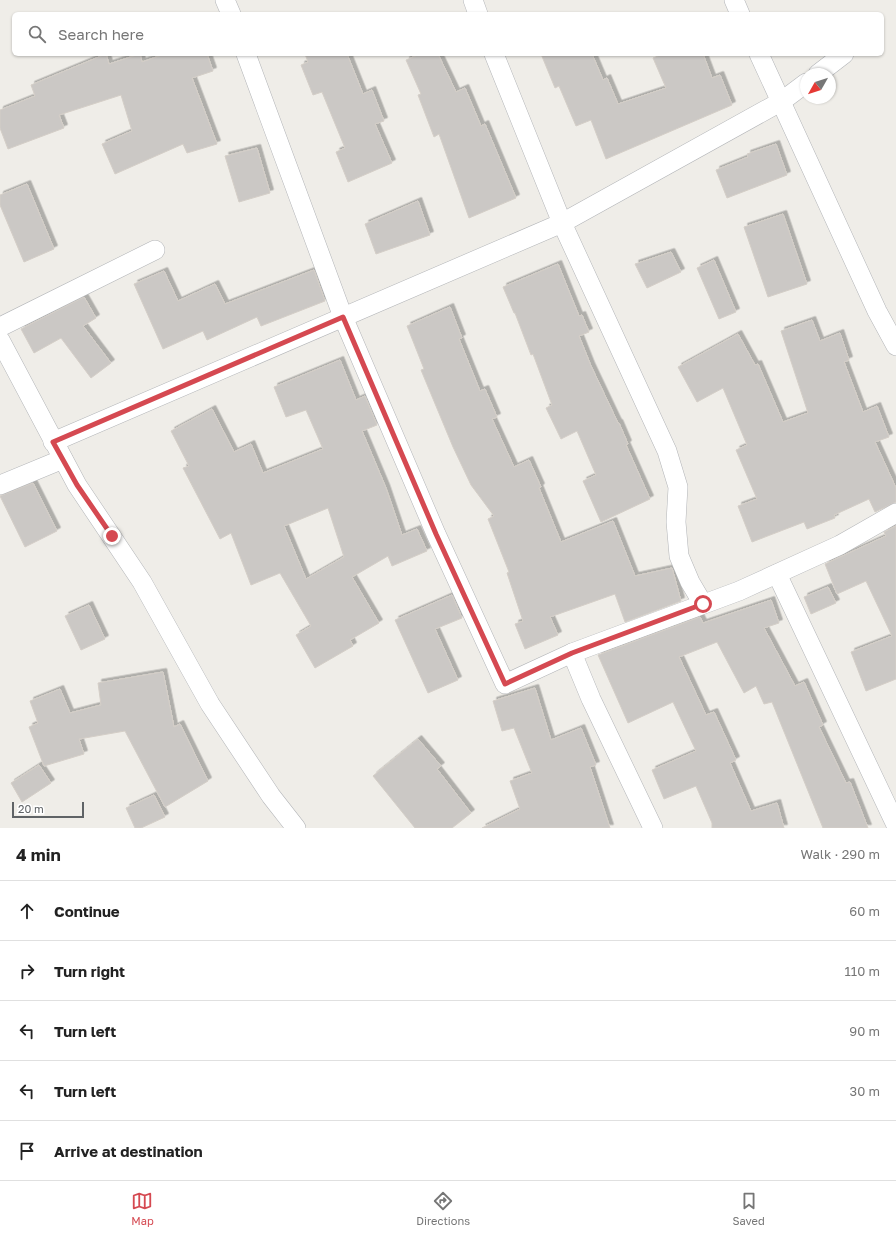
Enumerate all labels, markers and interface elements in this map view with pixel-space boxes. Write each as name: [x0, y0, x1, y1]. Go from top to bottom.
search box: [12, 12, 884, 56]
icon: search: [26, 23, 48, 45]
text: Search here: [58, 25, 144, 43]
north arrow: [800, 68, 836, 104]
route end: [103, 527, 121, 545]
route start: [694, 595, 712, 613]
scale bar: [12, 800, 84, 819]
text: 20 m: [18, 802, 44, 815]
text: 4 min: [16, 844, 61, 865]
text: Walk · 290 m: [801, 846, 880, 862]
icon: ahead: [16, 900, 38, 922]
text: Continue: [54, 902, 120, 920]
text: 60 m: [849, 903, 880, 919]
icon: right: [16, 960, 38, 982]
text: Turn right: [54, 962, 125, 980]
text: 110 m: [845, 963, 880, 979]
icon: left: [16, 1020, 38, 1042]
text: Turn left: [54, 1022, 116, 1040]
text: 90 m: [849, 1023, 880, 1039]
icon: left: [16, 1080, 38, 1102]
text: Turn left: [54, 1082, 116, 1100]
text: 30 m: [850, 1083, 880, 1099]
icon: arrive: [16, 1140, 38, 1162]
text: Arrive at destination: [54, 1142, 203, 1160]
tab: Map: [131, 1190, 154, 1227]
tab: Directions: [416, 1190, 470, 1227]
tab: Saved: [733, 1190, 765, 1227]

